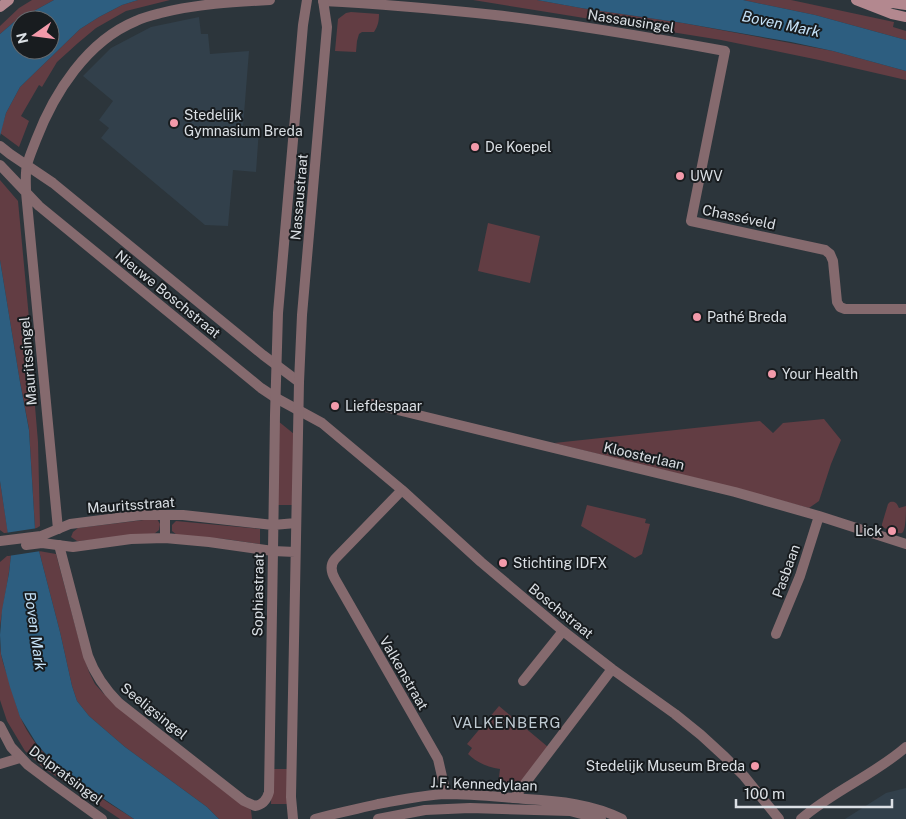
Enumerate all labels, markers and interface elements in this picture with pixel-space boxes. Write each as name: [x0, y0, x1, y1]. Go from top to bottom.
street label: Nassausingel: [586, 6, 676, 36]
water label: Boven Mark: [740, 7, 823, 40]
north arrow: [10, 10, 60, 60]
text: N: [13, 31, 31, 45]
place label: Stedelijk Gymnasium Breda: [184, 107, 303, 139]
marker: Stedelijk Gymnasium Breda: [168, 117, 180, 129]
place label: De Koepel: [485, 139, 551, 155]
marker: De Koepel: [469, 141, 481, 153]
street label: Nassaustraat: [287, 153, 311, 241]
place label: UWV: [690, 168, 723, 184]
marker: UWV: [674, 170, 686, 182]
street label: Chasséveld: [701, 201, 777, 233]
street label: Nieuwe Boschstraat: [112, 247, 224, 341]
place label: Pathé Breda: [707, 309, 787, 325]
marker: Pathé Breda: [691, 311, 703, 323]
street label: Mauritssingel: [16, 316, 40, 406]
place label: Your Health: [782, 366, 858, 382]
marker: Your Health: [766, 368, 778, 380]
place label: Liefdespaar: [345, 398, 422, 414]
marker: Liefdespaar: [329, 400, 341, 412]
street label: Kloosterlaan: [602, 439, 686, 473]
street label: Mauritsstraat: [87, 494, 175, 516]
place label: Lick: [855, 523, 882, 539]
marker: Lick: [886, 525, 898, 537]
street label: Pasbaan: [769, 542, 803, 600]
street label: Sophiastraat: [249, 553, 267, 637]
place label: Stichting IDFX: [513, 555, 607, 571]
marker: Stichting IDFX: [497, 557, 509, 569]
street label: Boschstraat: [526, 580, 596, 642]
water label: Boven Mark: [22, 590, 50, 672]
street label: Valkenstraat: [376, 633, 432, 713]
street label: Seeligsingel: [118, 679, 190, 743]
district label: VALKENBERG: [452, 714, 562, 731]
street label: Delpratsingel: [26, 742, 106, 808]
place label: Stedelijk Museum Breda: [586, 758, 745, 774]
marker: Stedelijk Museum Breda: [749, 760, 761, 772]
street label: J.F. Kennedylaan: [430, 774, 538, 794]
scale bar: [736, 776, 892, 808]
text: 100 m: [744, 785, 785, 802]

